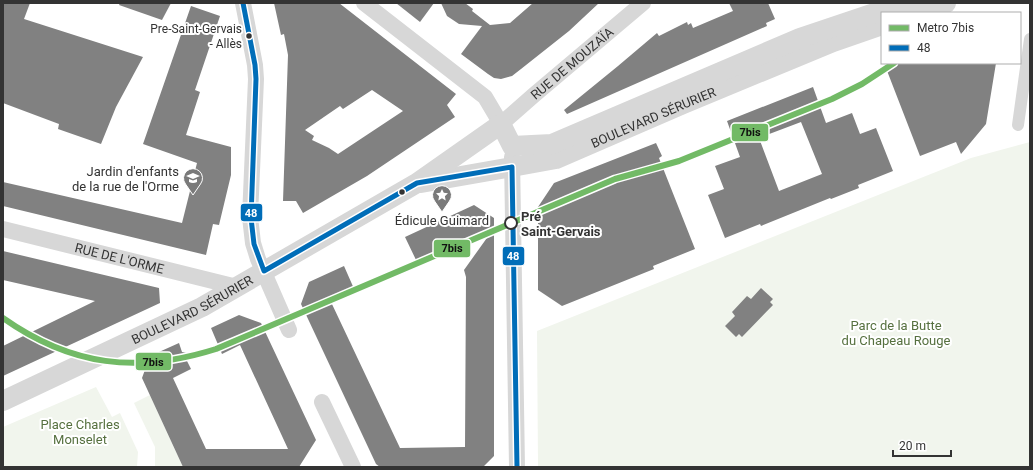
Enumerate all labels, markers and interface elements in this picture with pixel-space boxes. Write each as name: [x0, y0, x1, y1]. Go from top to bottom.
legend: [881, 12, 1021, 64]
text: Metro 7bis: [917, 21, 974, 35]
place label: Pre-Saint-Gervais - Allès: [150, 22, 242, 51]
street label: RUE DE MOUZAÏA: [527, 24, 617, 102]
marker: Pre-Saint-Gervais - Allès: [244, 31, 254, 41]
text: 48: [917, 41, 931, 55]
street label: BOULEVARD SÉRURIER: [588, 84, 718, 151]
line badge: 7bis: [731, 123, 769, 142]
text: 7bis: [739, 126, 761, 139]
place label: Jardin d'enfants de la rue de l'Orme: [72, 164, 179, 194]
school or university icon: Jardin d'enfants de la rue de l'Orme: [182, 167, 204, 195]
place icon: Édicule Guimard: [431, 184, 453, 212]
unlabelled marker: [397, 187, 407, 197]
line badge: 48: [240, 203, 263, 222]
text: 48: [245, 207, 257, 220]
place label: Pré Saint-Gervais: [521, 209, 601, 239]
place label: Édicule Guimard: [395, 213, 489, 228]
marker: Pré Saint-Gervais: [504, 216, 518, 230]
line badge: 7bis: [433, 239, 471, 258]
street label: RUE DE L'ORME: [73, 240, 166, 276]
text: 7bis: [441, 242, 463, 255]
line badge: 48: [502, 246, 525, 266]
text: 48: [507, 250, 519, 263]
street label: BOULEVARD SÉRURIER: [129, 272, 255, 347]
park label: Parc de la Butte du Chapeau Rouge: [842, 318, 951, 348]
line badge: 7bis: [135, 352, 172, 371]
text: 7bis: [142, 356, 164, 369]
park label: Place Charles Monselet: [40, 417, 120, 447]
scale bar: [893, 432, 951, 458]
text: 20 m: [899, 439, 926, 453]

